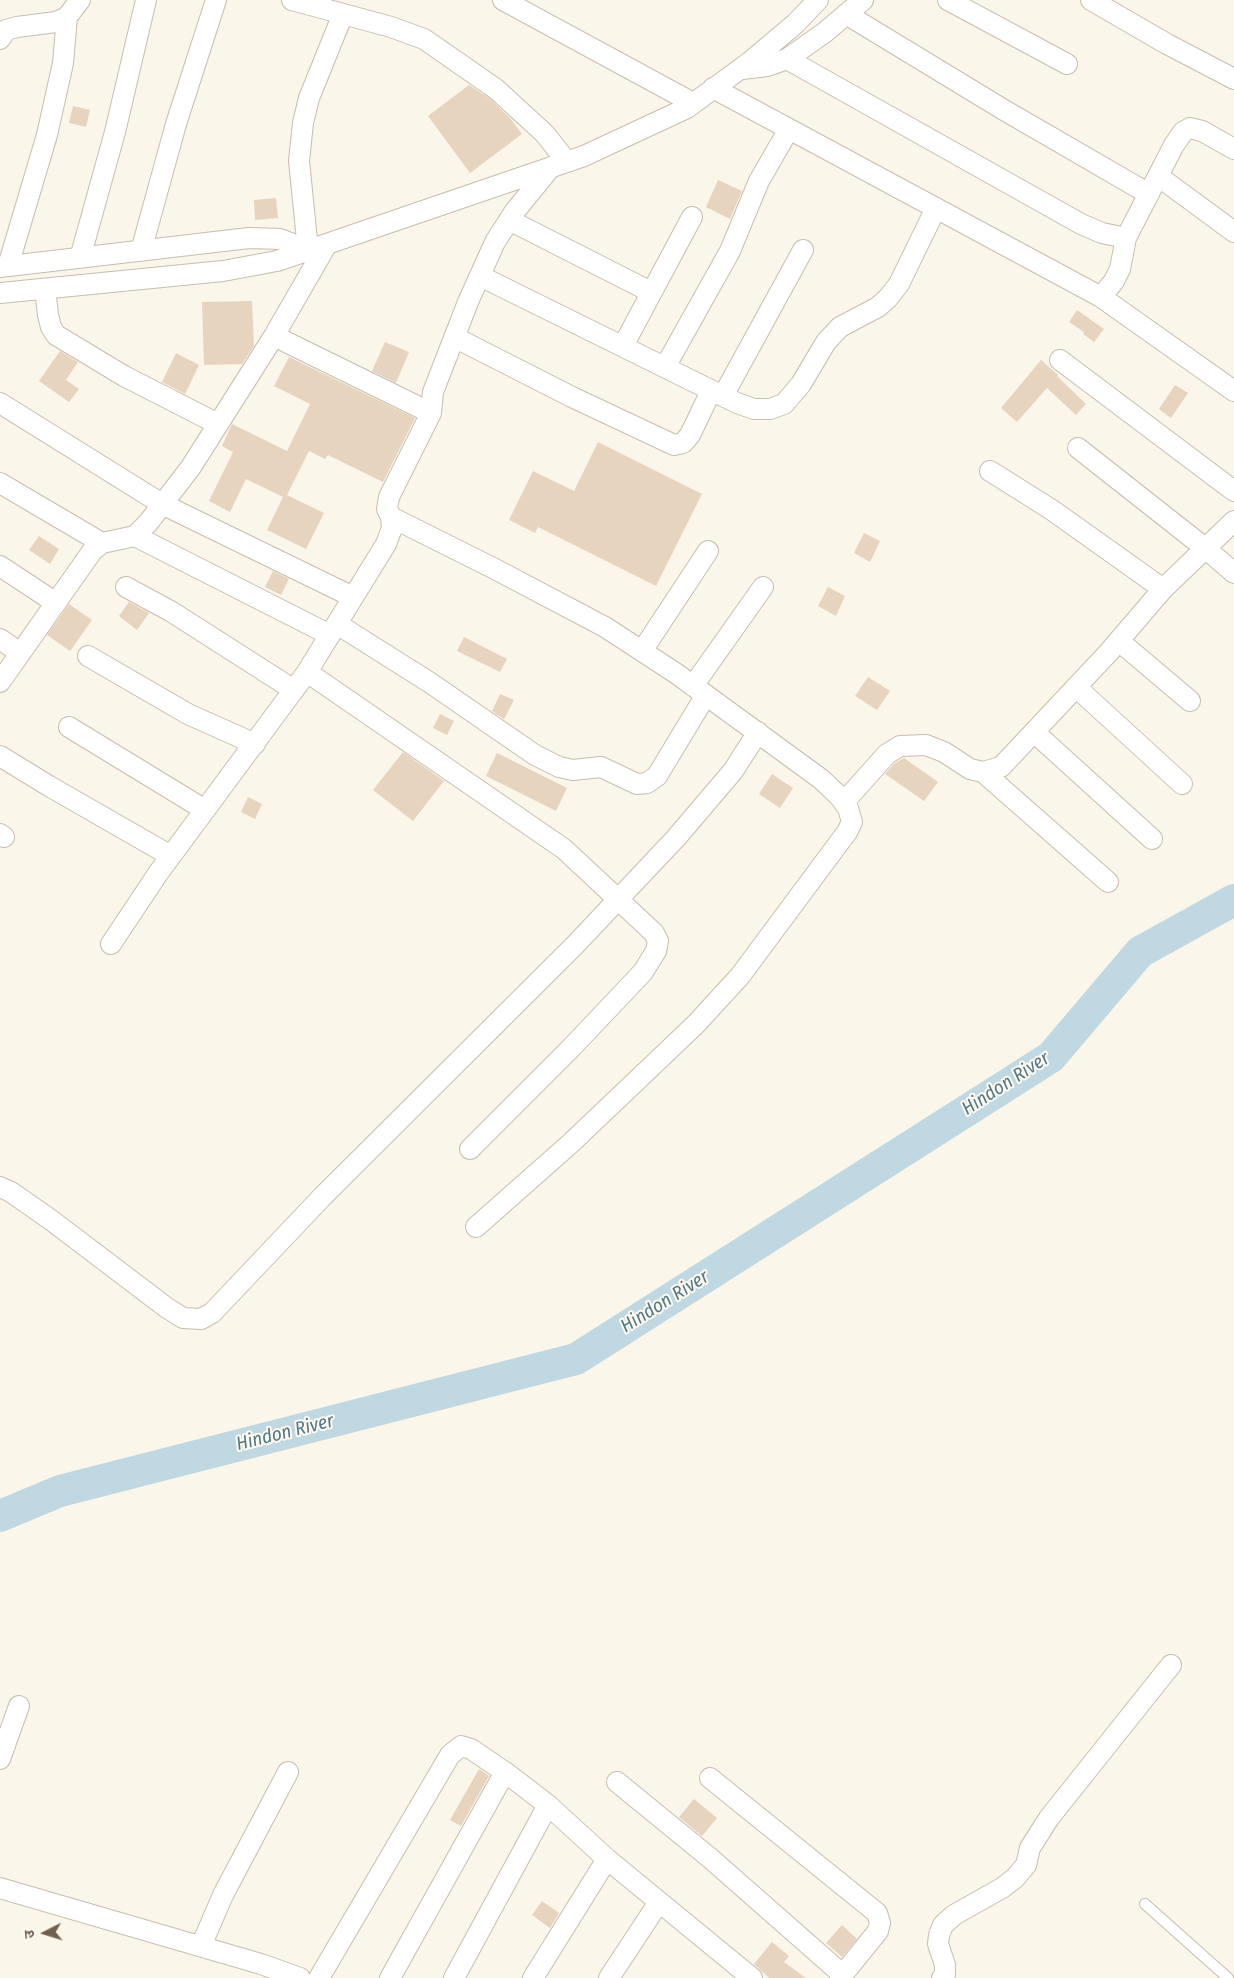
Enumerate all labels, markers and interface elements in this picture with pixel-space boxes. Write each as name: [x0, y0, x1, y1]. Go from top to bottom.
water label: Hindon River: [958, 1047, 1054, 1121]
water label: Hindon River: [617, 1266, 713, 1338]
water label: Hindon River: [234, 1410, 336, 1456]
north arrow: [20, 1908, 70, 1958]
text: उ: [21, 1930, 38, 1939]

